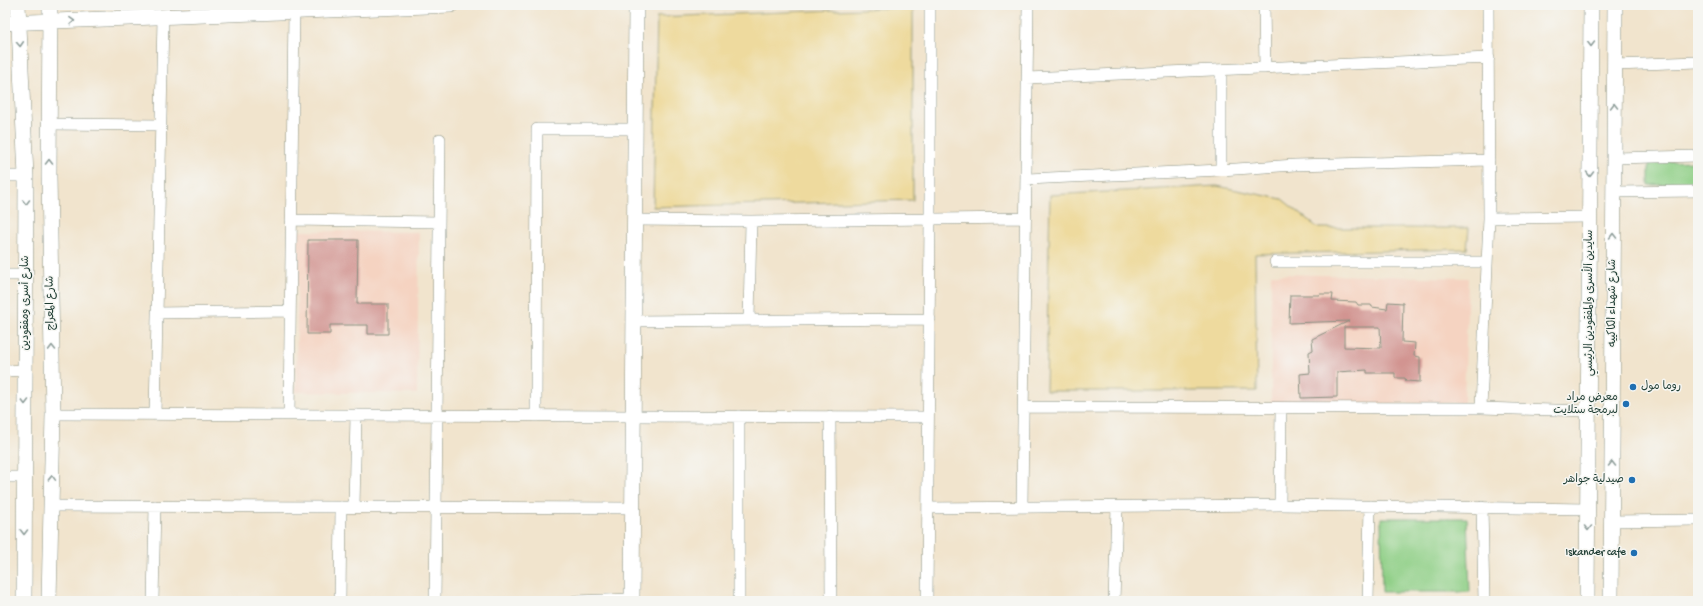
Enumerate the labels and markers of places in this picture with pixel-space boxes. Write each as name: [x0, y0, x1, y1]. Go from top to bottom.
place label: روما مول: [1641, 380, 1681, 393]
marker: روما مول: [1628, 382, 1638, 392]
place label: معرض مراد لبرمجة ستلايت: [1553, 391, 1618, 417]
marker: معرض مراد لبرمجة ستلايت: [1621, 399, 1631, 409]
place label: صيدلية جواهر: [1563, 473, 1624, 486]
marker: صيدلية جواهر: [1627, 475, 1637, 485]
place label: Iskander cafe: [1566, 546, 1626, 559]
marker: Iskander cafe: [1629, 548, 1639, 558]

